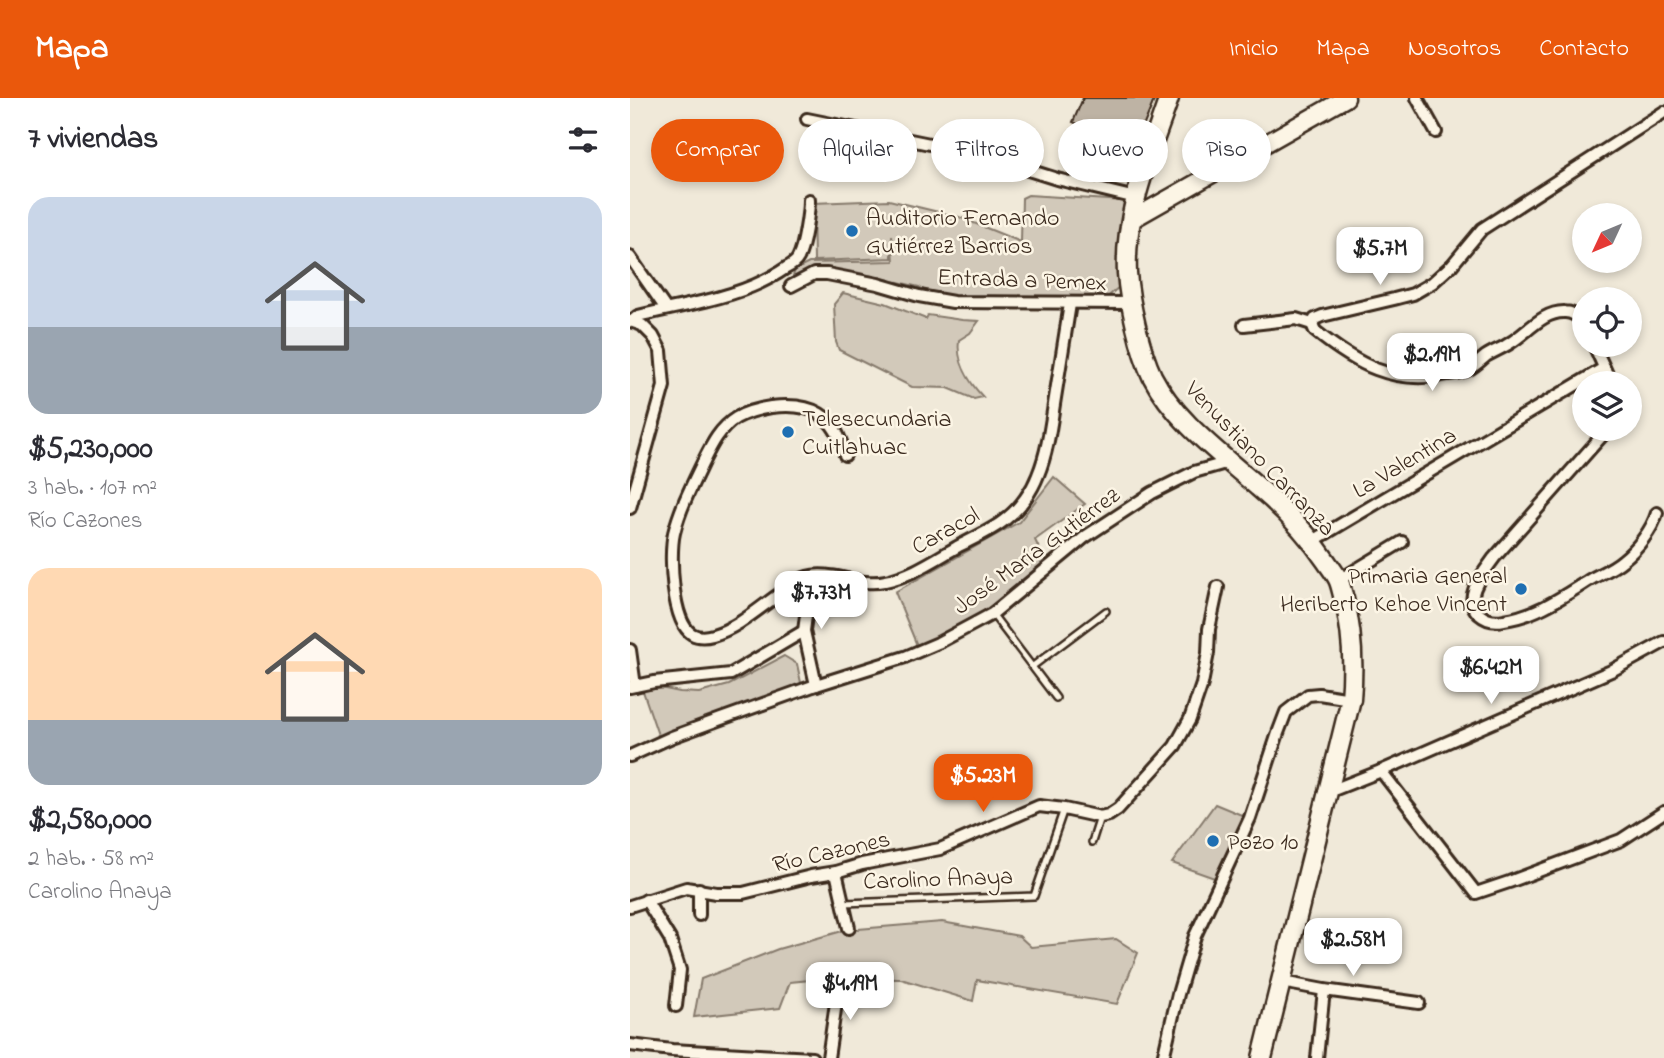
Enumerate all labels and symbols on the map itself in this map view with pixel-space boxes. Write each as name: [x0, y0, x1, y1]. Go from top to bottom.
place label: Auditorio Fernando Gutiérrez Barrios: [866, 202, 1059, 265]
north arrow: [1572, 203, 1642, 273]
marker: Auditorio Fernando Gutiérrez Barrios: [844, 223, 860, 239]
pin: $5.7M: [1331, 228, 1429, 287]
street label: Entrada a Pemex: [937, 261, 1107, 302]
pin: $2.19M: [1375, 334, 1489, 393]
street label: Venustiano Carranza: [1175, 373, 1343, 545]
place label: Telesecundaria Cuitlahuac: [802, 403, 952, 466]
street label: La Valentina: [1347, 419, 1464, 509]
marker: Telesecundaria Cuitlahuac: [780, 424, 796, 440]
street label: José María Gutiérrez: [947, 479, 1129, 625]
street label: Caracol: [906, 499, 987, 565]
place label: Primaria General Heriberto Kehoe Vincent: [1280, 560, 1507, 623]
pin: $7.73M: [764, 572, 878, 631]
marker: Primaria General Heriberto Kehoe Vincent: [1513, 581, 1529, 597]
pin: $6.42M: [1434, 646, 1548, 706]
pin: $5.23M: [926, 754, 1040, 814]
street label: Río Cazones: [769, 823, 894, 884]
place label: Pozo 10: [1227, 826, 1298, 861]
marker: Pozo 10: [1205, 833, 1221, 849]
street label: Carolino Anaya: [863, 860, 1014, 902]
pin: $2.58M: [1296, 918, 1410, 978]
pin: $4.19M: [793, 962, 907, 1022]

